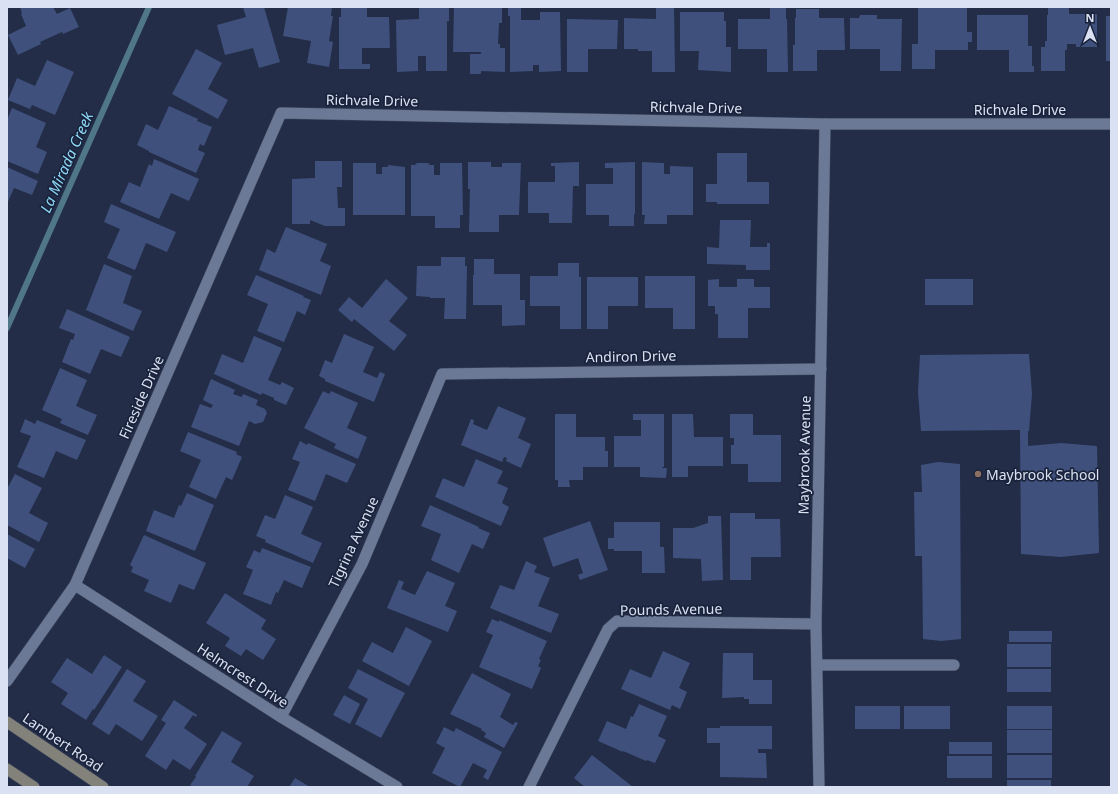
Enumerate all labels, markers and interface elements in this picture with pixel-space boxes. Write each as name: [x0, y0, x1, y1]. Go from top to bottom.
north arrow: [1070, 8, 1110, 48]
text: N: [1086, 10, 1094, 25]
street label: Richvale Drive: [326, 90, 418, 110]
street label: Richvale Drive: [650, 97, 742, 117]
street label: Richvale Drive: [974, 100, 1066, 119]
water label: La Mirada Creek: [35, 108, 97, 216]
street label: Andiron Drive: [585, 346, 677, 366]
street label: Fireside Drive: [114, 352, 168, 442]
street label: Maybrook Avenue: [793, 395, 815, 515]
place label: Maybrook School: [986, 465, 1099, 484]
marker: Maybrook School: [973, 469, 983, 479]
street label: Tigrina Avenue: [324, 493, 383, 591]
street label: Pounds Avenue: [620, 599, 722, 619]
street label: Helmcrest Drive: [194, 638, 292, 712]
street label: Lambert Road: [19, 708, 107, 776]

